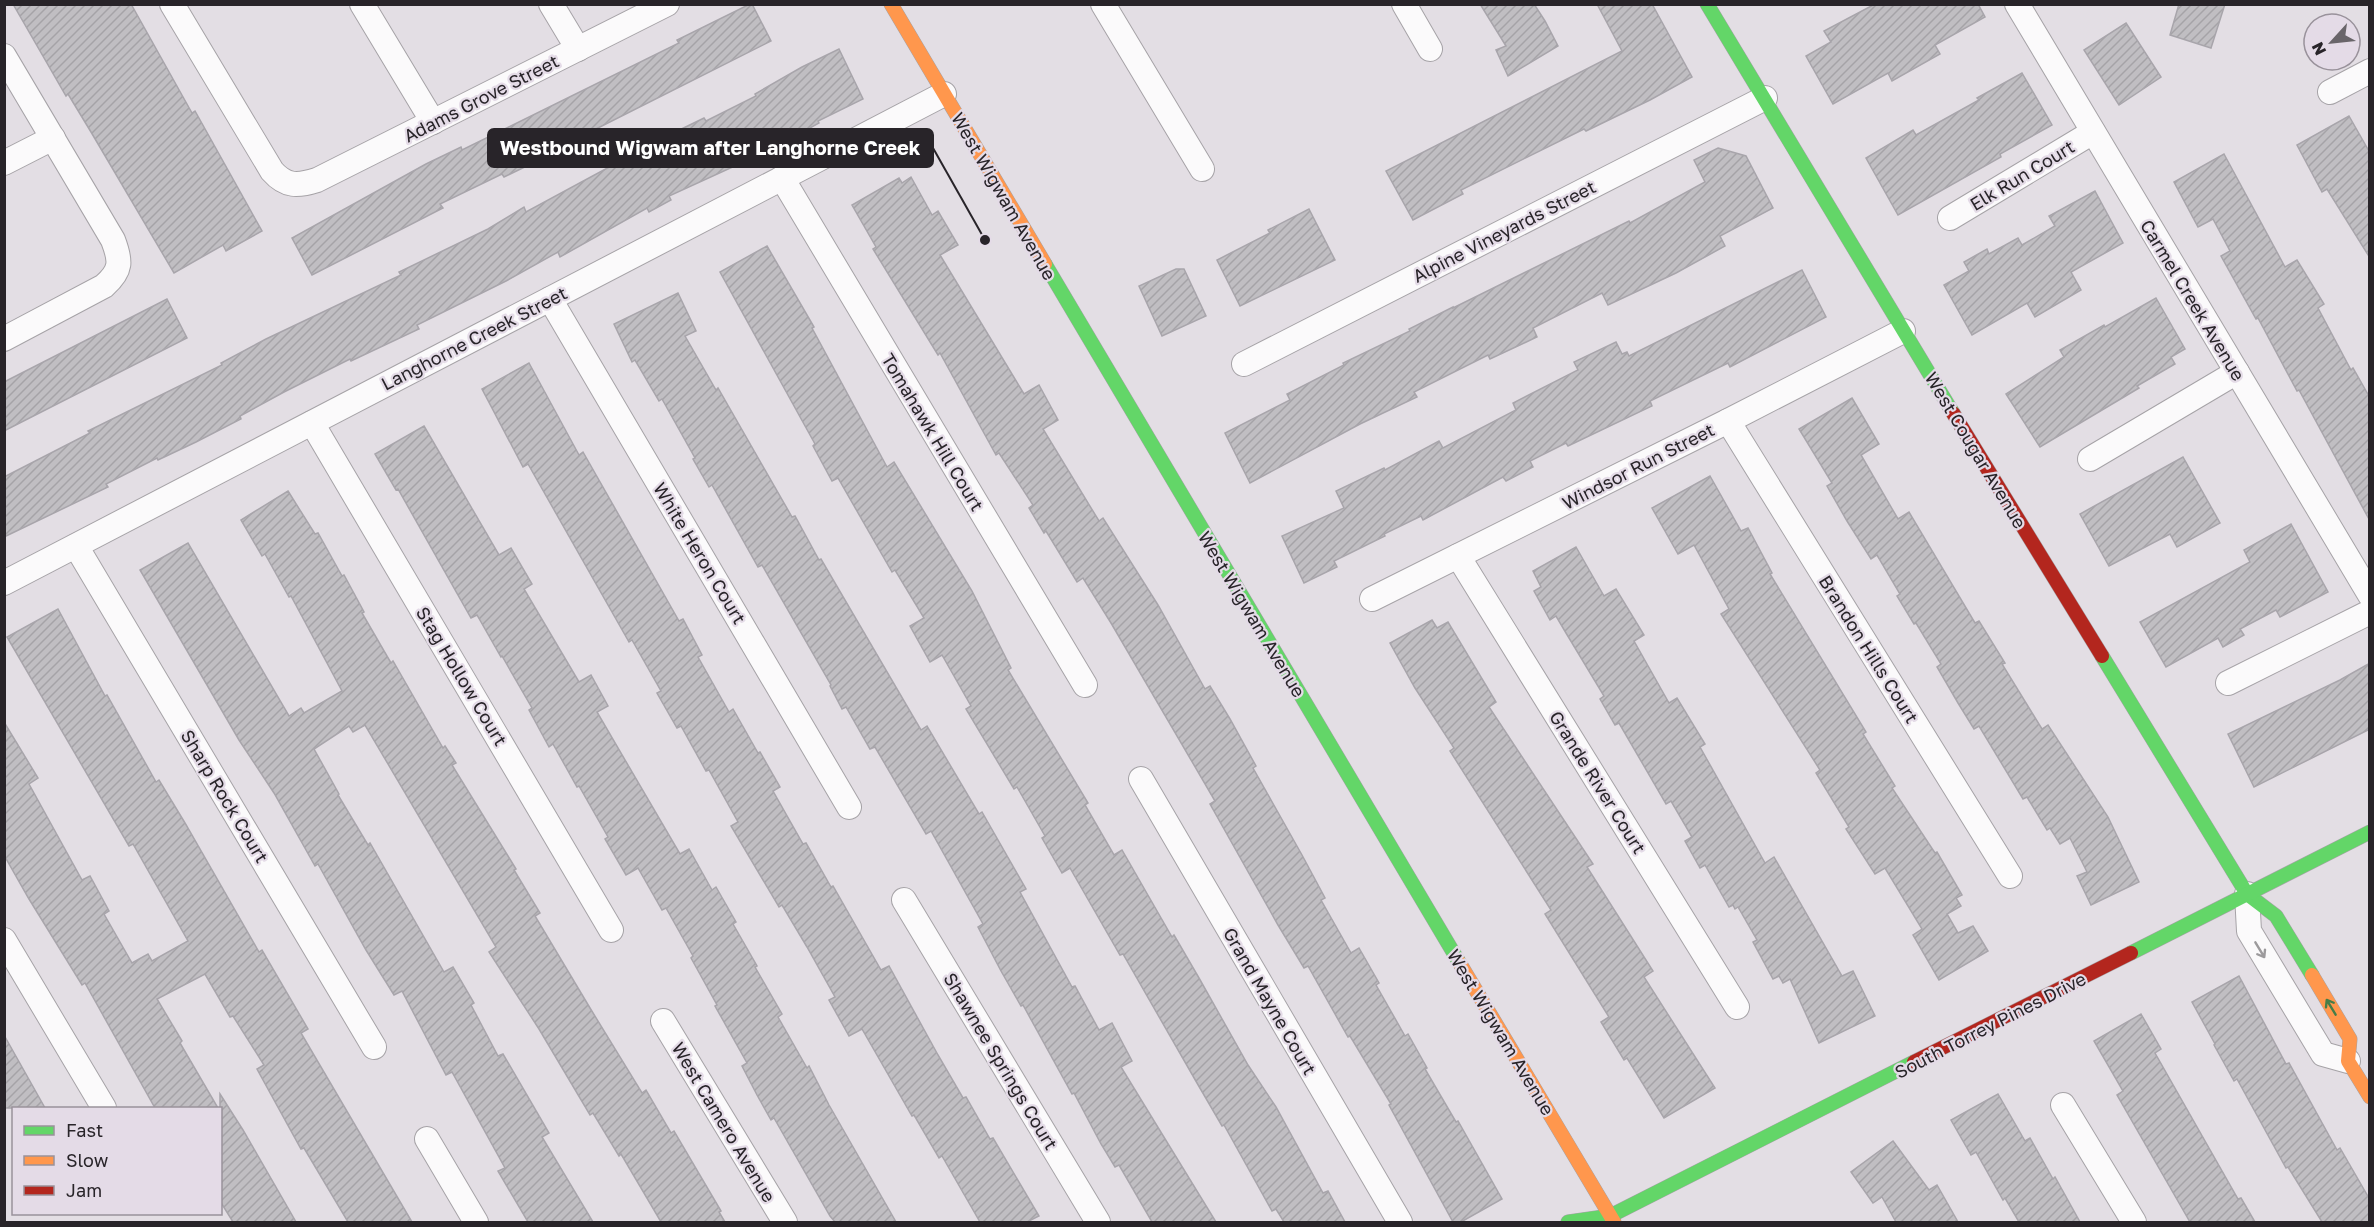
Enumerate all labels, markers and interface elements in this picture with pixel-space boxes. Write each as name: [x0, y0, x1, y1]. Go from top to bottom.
north arrow: [2302, 12, 2362, 72]
text: N: [2307, 39, 2330, 59]
street label: Adams Grove Street: [400, 49, 562, 147]
street label: West Wigwam Avenue: [947, 108, 1061, 284]
callout: Westbound Wigwam after Langhorne Creek: [488, 129, 933, 167]
text: Westbound Wigwam after Langhorne Creek: [500, 135, 921, 159]
street label: Elk Run Court: [1966, 135, 2078, 215]
street label: Alpine Vineyards Street: [1409, 175, 1599, 287]
street label: Carmel Creek Avenue: [2136, 215, 2250, 385]
street label: Langhorne Creek Street: [377, 282, 571, 394]
street label: Tomahawk Hill Court: [877, 349, 989, 515]
street label: West Cougar Avenue: [1921, 368, 2031, 532]
street label: Windsor Run Street: [1558, 418, 1718, 514]
street label: White Heron Court: [649, 478, 751, 628]
street label: West Wigwam Avenue: [1194, 527, 1310, 701]
street label: Brandon Hills Court: [1815, 571, 1923, 727]
street label: Stag Hollow Court: [412, 603, 512, 749]
street label: Grande River Court: [1545, 707, 1651, 857]
street label: Sharp Rock Court: [177, 726, 273, 866]
street label: Grand Mayne Court: [1219, 924, 1321, 1078]
one-way arrow: [2255, 941, 2267, 958]
street label: West Wigwam Avenue: [1443, 945, 1559, 1119]
street label: South Torrey Pines Drive: [1891, 967, 2089, 1083]
street label: Shawnee Springs Court: [939, 968, 1063, 1154]
one-way arrow: [2325, 999, 2337, 1016]
street label: West Camero Avenue: [668, 1038, 780, 1206]
legend: [12, 1107, 222, 1215]
text: Fast: [66, 1119, 103, 1141]
text: Slow: [66, 1149, 109, 1171]
text: Jam: [66, 1179, 102, 1201]

